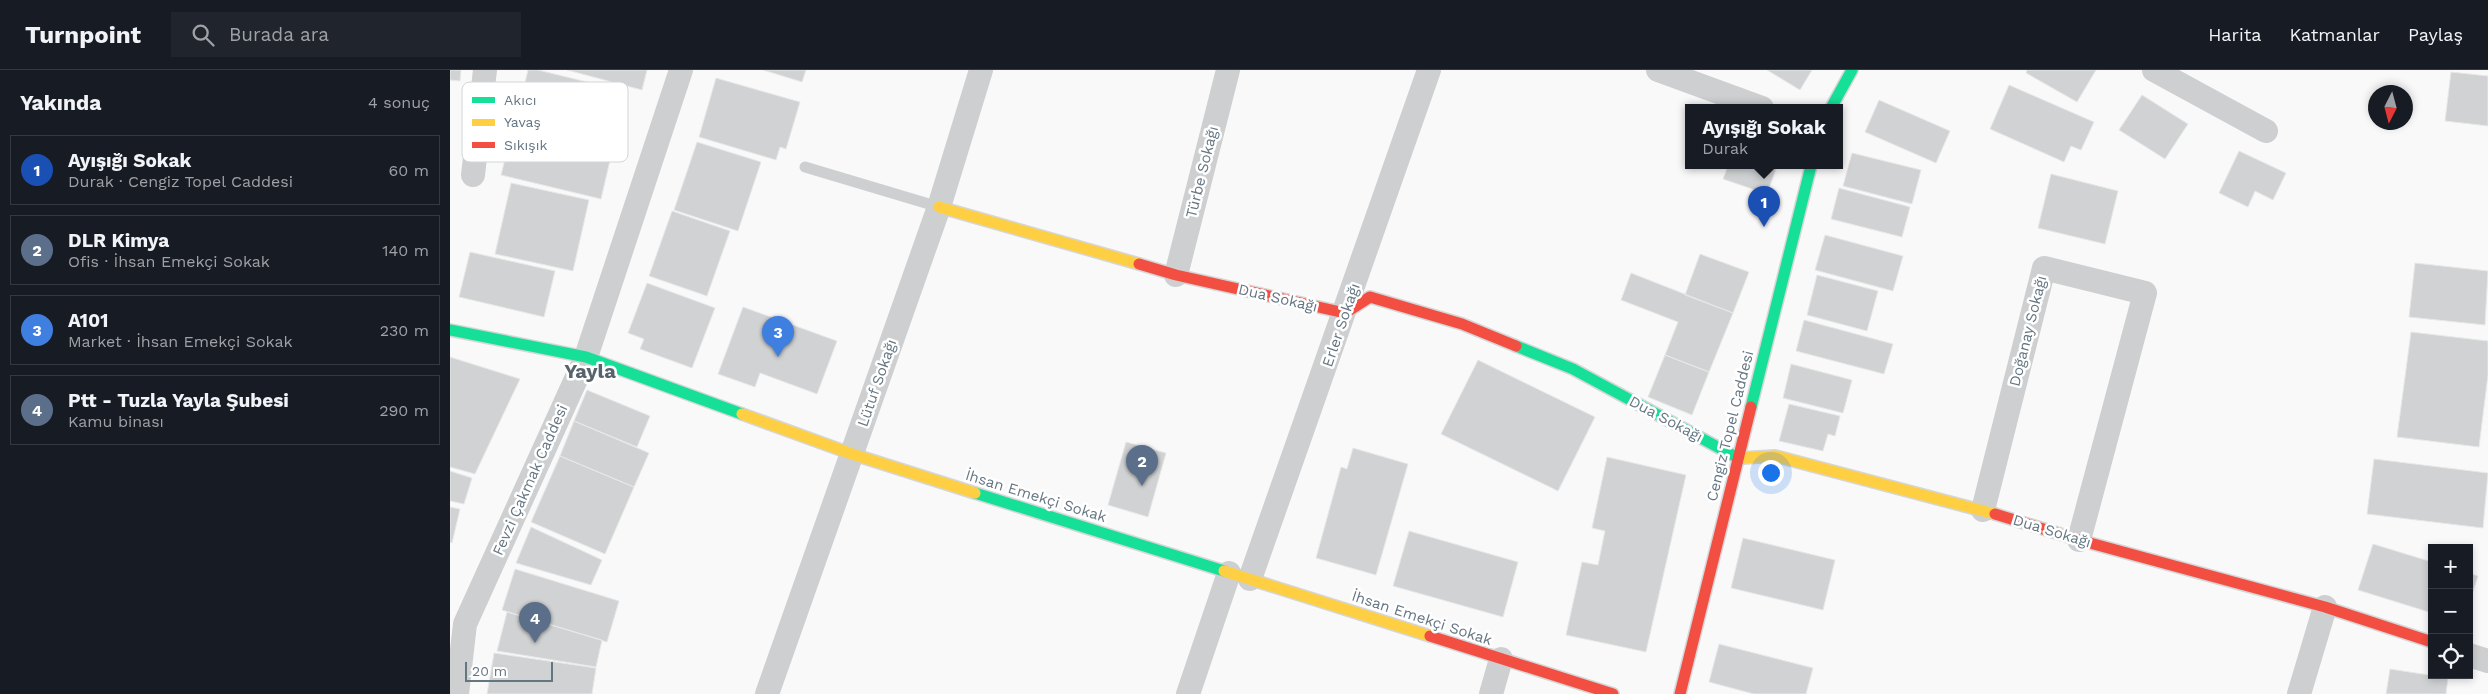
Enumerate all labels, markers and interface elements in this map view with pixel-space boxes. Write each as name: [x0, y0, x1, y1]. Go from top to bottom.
search box: [171, 12, 521, 57]
text: Turnpoint: [25, 21, 141, 49]
icon: search: [189, 21, 217, 49]
text: Burada ara: [229, 23, 329, 46]
text: Harita: [2208, 24, 2261, 45]
text: Katmanlar: [2289, 24, 2380, 45]
text: Paylaş: [2408, 24, 2463, 45]
legend: [462, 82, 628, 162]
north arrow: [2368, 85, 2413, 130]
text: Yakında: [20, 90, 101, 115]
text: Akıcı: [504, 92, 536, 108]
text: 4 sonuç: [368, 93, 430, 112]
popup: [1685, 104, 1843, 169]
text: Yavaş: [504, 114, 541, 130]
text: Ayışığı Sokak: [1702, 116, 1826, 139]
street label: Türbe Sokağı: [1182, 124, 1222, 220]
text: Sıkışık: [504, 137, 547, 153]
text: Durak: [1702, 139, 1748, 158]
text: Ayışığı Sokak: [68, 149, 191, 172]
text: 1: [34, 161, 40, 180]
text: 60 m: [389, 161, 429, 180]
text: Durak · Cengiz Topel Caddesi: [68, 172, 293, 191]
pin: 1: [1748, 186, 1780, 227]
text: DLR Kimya: [68, 229, 169, 252]
text: 2: [32, 241, 42, 260]
text: 140 m: [382, 241, 429, 260]
text: Ofis · İhsan Emekçi Sokak: [68, 252, 270, 271]
street label: Doğanay Sokağı: [2006, 274, 2050, 388]
street label: Dua Sokağı: [1237, 280, 1319, 316]
street label: Erler Sokağı: [1318, 281, 1364, 369]
text: A101: [68, 309, 108, 332]
pin: 3: [762, 316, 794, 357]
text: 3: [32, 321, 42, 340]
text: 230 m: [380, 321, 429, 340]
text: Market · İhsan Emekçi Sokak: [68, 332, 293, 351]
street label: Lütuf Sokağı: [854, 337, 900, 429]
street label: Cengiz Topel Caddesi: [1703, 349, 1757, 503]
district label: Yayla: [564, 359, 616, 383]
text: Ptt - Tuzla Yayla Şubesi: [68, 389, 289, 412]
street label: Dua Sokağı: [1626, 392, 1706, 446]
text: 4: [32, 401, 42, 420]
text: 290 m: [379, 401, 429, 420]
street label: Fevzi Çakmak Caddesi: [489, 402, 571, 558]
text: Kamu binası: [68, 412, 164, 431]
pin: 2: [1126, 445, 1158, 486]
your location: [1758, 460, 1784, 486]
street label: İhsan Emekçi Sokak: [963, 466, 1109, 526]
street label: Dua Sokağı: [2011, 511, 2093, 551]
map controls: [2428, 544, 2473, 679]
button: +: [2428, 544, 2473, 589]
street label: İhsan Emekçi Sokak: [1349, 587, 1495, 649]
button: −: [2428, 589, 2473, 634]
pin: 4: [519, 602, 551, 643]
button: locate: [2428, 634, 2473, 679]
scale bar: [465, 659, 552, 682]
text: 20 m: [472, 663, 507, 679]

